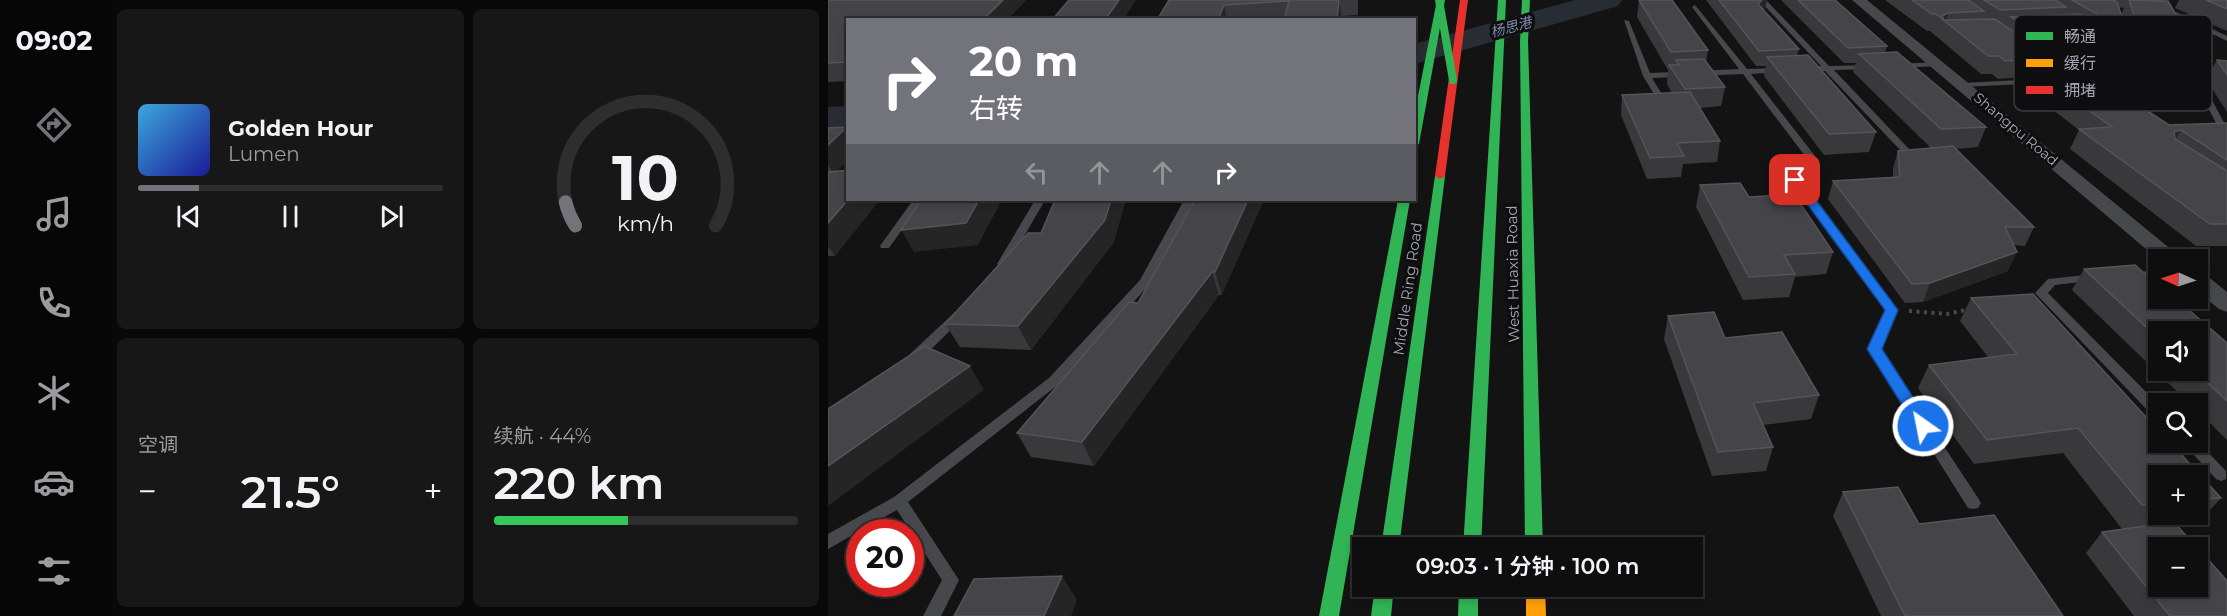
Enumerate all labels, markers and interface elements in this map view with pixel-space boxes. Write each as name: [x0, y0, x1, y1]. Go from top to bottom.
water label: 杨思港: [1488, 12, 1536, 41]
legend: [2014, 15, 2212, 111]
text: 09:02: [16, 24, 92, 57]
text: 畅通: [2064, 27, 2096, 46]
text: 20 m: [969, 35, 1078, 87]
icon: right: [870, 42, 948, 120]
text: 缓行: [2064, 54, 2096, 73]
text: 拥堵: [2064, 81, 2096, 100]
street label: Shangpu Road: [1970, 88, 2062, 170]
text: 右转: [969, 92, 1023, 125]
icon: directions: [33, 104, 75, 146]
text: Golden Hour: [228, 115, 373, 142]
text: 10: [612, 140, 679, 216]
text: Lumen: [228, 142, 300, 166]
pin: [1769, 154, 1820, 205]
icon: left: [1020, 156, 1053, 189]
icon: ahead: [1083, 156, 1116, 189]
icon: ahead: [1146, 156, 1179, 189]
icon: right: [1209, 156, 1242, 189]
icon: arrive: [1778, 163, 1811, 196]
icon: music: [33, 193, 75, 235]
icon: previous: [172, 200, 205, 233]
icon: pause: [274, 200, 307, 233]
icon: next: [375, 200, 408, 233]
street label: West Huaxia Road: [1502, 205, 1523, 343]
text: km/h: [617, 210, 674, 236]
street label: Middle Ring Road: [1389, 221, 1426, 357]
north arrow: [2148, 249, 2208, 309]
map controls: [2148, 249, 2208, 597]
icon: phone: [33, 282, 75, 324]
button: sound: [2148, 321, 2208, 381]
icon: climate: [33, 372, 75, 414]
button: search: [2148, 393, 2208, 453]
position arrow: [1891, 394, 1955, 458]
text: 续航 · 44%: [494, 424, 591, 448]
text: 空调: [138, 433, 178, 457]
text: 220 km: [494, 455, 664, 510]
icon: car: [33, 461, 75, 503]
text: 21.5°: [241, 464, 340, 519]
button: +: [2148, 465, 2208, 525]
text: −: [138, 471, 157, 511]
text: +: [424, 471, 443, 511]
speed limit sign: 20: [846, 519, 924, 597]
button: −: [2148, 537, 2208, 597]
icon: filters: [33, 550, 75, 592]
text: 09:03 · 1 分钟 · 100 m: [1416, 553, 1639, 580]

